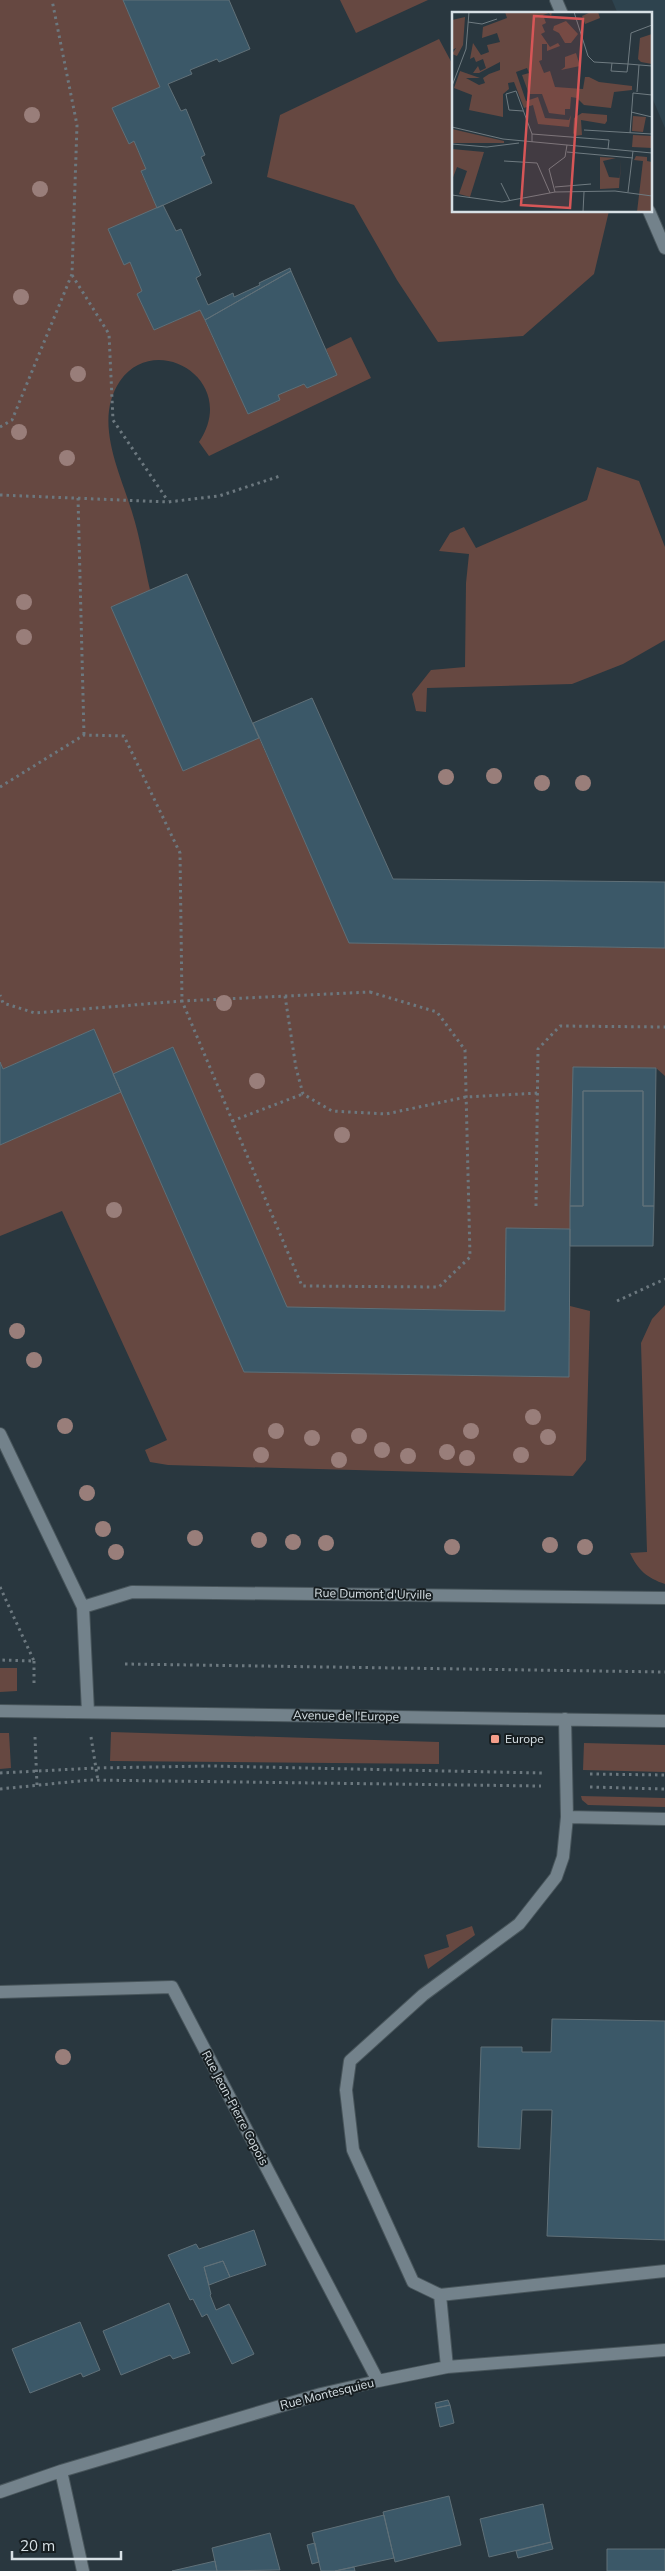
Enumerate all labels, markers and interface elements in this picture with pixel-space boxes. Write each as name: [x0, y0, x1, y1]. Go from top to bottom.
inset map: [452, 12, 652, 212]
street label: Rue Dumont d'Urville: [314, 1585, 432, 1602]
street label: Avenue de l'Europe: [293, 1707, 399, 1724]
place label: Europe: [505, 1731, 544, 1746]
marker: Europe: [489, 1733, 501, 1745]
street label: Rue Jean-Pierre Copois: [199, 2048, 272, 2168]
street label: Rue Montesquieu: [278, 2375, 375, 2412]
scale bar: [12, 2528, 121, 2560]
text: 20 m: [20, 2536, 55, 2555]

